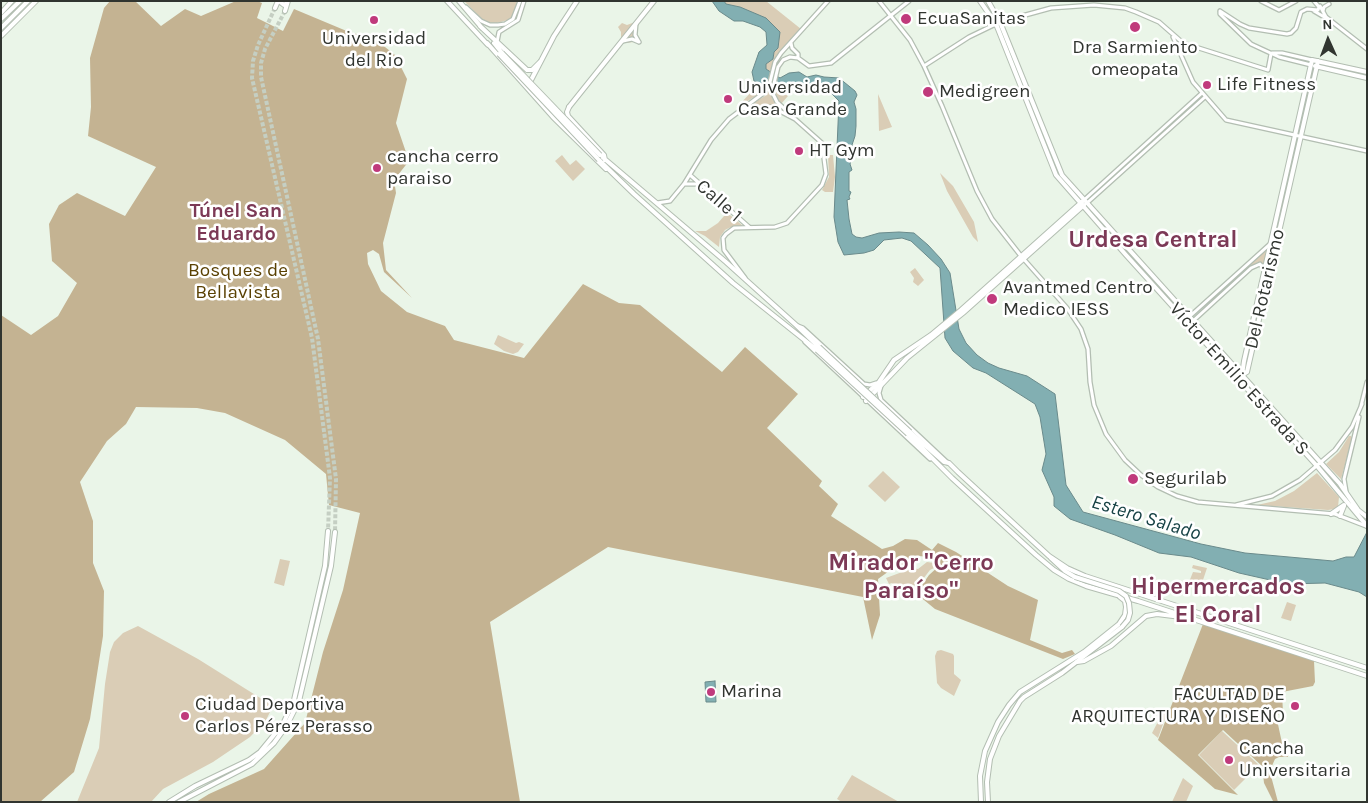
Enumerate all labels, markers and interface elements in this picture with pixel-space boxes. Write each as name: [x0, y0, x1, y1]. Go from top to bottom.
place label: EcuaSanitas: [917, 8, 1026, 30]
marker: EcuaSanitas: [899, 12, 913, 26]
marker: Universidad del Rio: [368, 14, 380, 26]
north arrow: [1303, 15, 1353, 65]
text: N: [1322, 16, 1333, 33]
marker: Dra Sarmiento omeopata: [1128, 20, 1142, 34]
place label: Universidad del Rio: [322, 28, 426, 72]
place label: Dra Sarmiento omeopata: [1072, 37, 1198, 81]
place label: Life Fitness: [1217, 74, 1316, 96]
place label: Universidad Casa Grande: [738, 77, 847, 121]
marker: Life Fitness: [1201, 79, 1213, 91]
place label: Medigreen: [939, 81, 1030, 103]
marker: Medigreen: [921, 85, 935, 99]
marker: Universidad Casa Grande: [722, 93, 734, 105]
place label: HT Gym: [809, 140, 875, 162]
marker: HT Gym: [793, 145, 805, 157]
place label: cancha cerro paraiso: [387, 146, 499, 190]
marker: cancha cerro paraiso: [371, 162, 383, 174]
street label: Calle 1: [691, 175, 747, 227]
district label: Túnel San Eduardo: [190, 199, 282, 246]
district label: Urdesa Central: [1068, 226, 1238, 254]
street label: Del Rotarismo: [1240, 227, 1290, 351]
park label: Bosques de Bellavista: [188, 260, 288, 304]
place label: Avantmed Centro Medico IESS: [1003, 277, 1153, 321]
marker: Avantmed Centro Medico IESS: [985, 292, 999, 306]
street label: Víctor Emilio Estrada S: [1164, 298, 1314, 460]
place label: Segurilab: [1144, 468, 1227, 490]
marker: Segurilab: [1126, 472, 1140, 486]
water label: Estero Salado: [1088, 490, 1204, 546]
district label: Mirador "Cerro Paraíso": [828, 549, 994, 605]
district label: Hipermercados El Coral: [1131, 573, 1305, 629]
place label: Marina: [721, 681, 782, 703]
place label: FACULTAD DE ARQUITECTURA Y DISEÑO: [1071, 684, 1285, 728]
marker: Marina: [705, 686, 717, 698]
place label: Ciudad Deportiva Carlos Pérez Perasso: [195, 694, 373, 738]
marker: FACULTAD DE ARQUITECTURA Y DISEÑO: [1289, 700, 1301, 712]
marker: Ciudad Deportiva Carlos Pérez Perasso: [179, 710, 191, 722]
place label: Cancha Universitaria: [1239, 738, 1351, 782]
marker: Cancha Universitaria: [1223, 754, 1235, 766]

